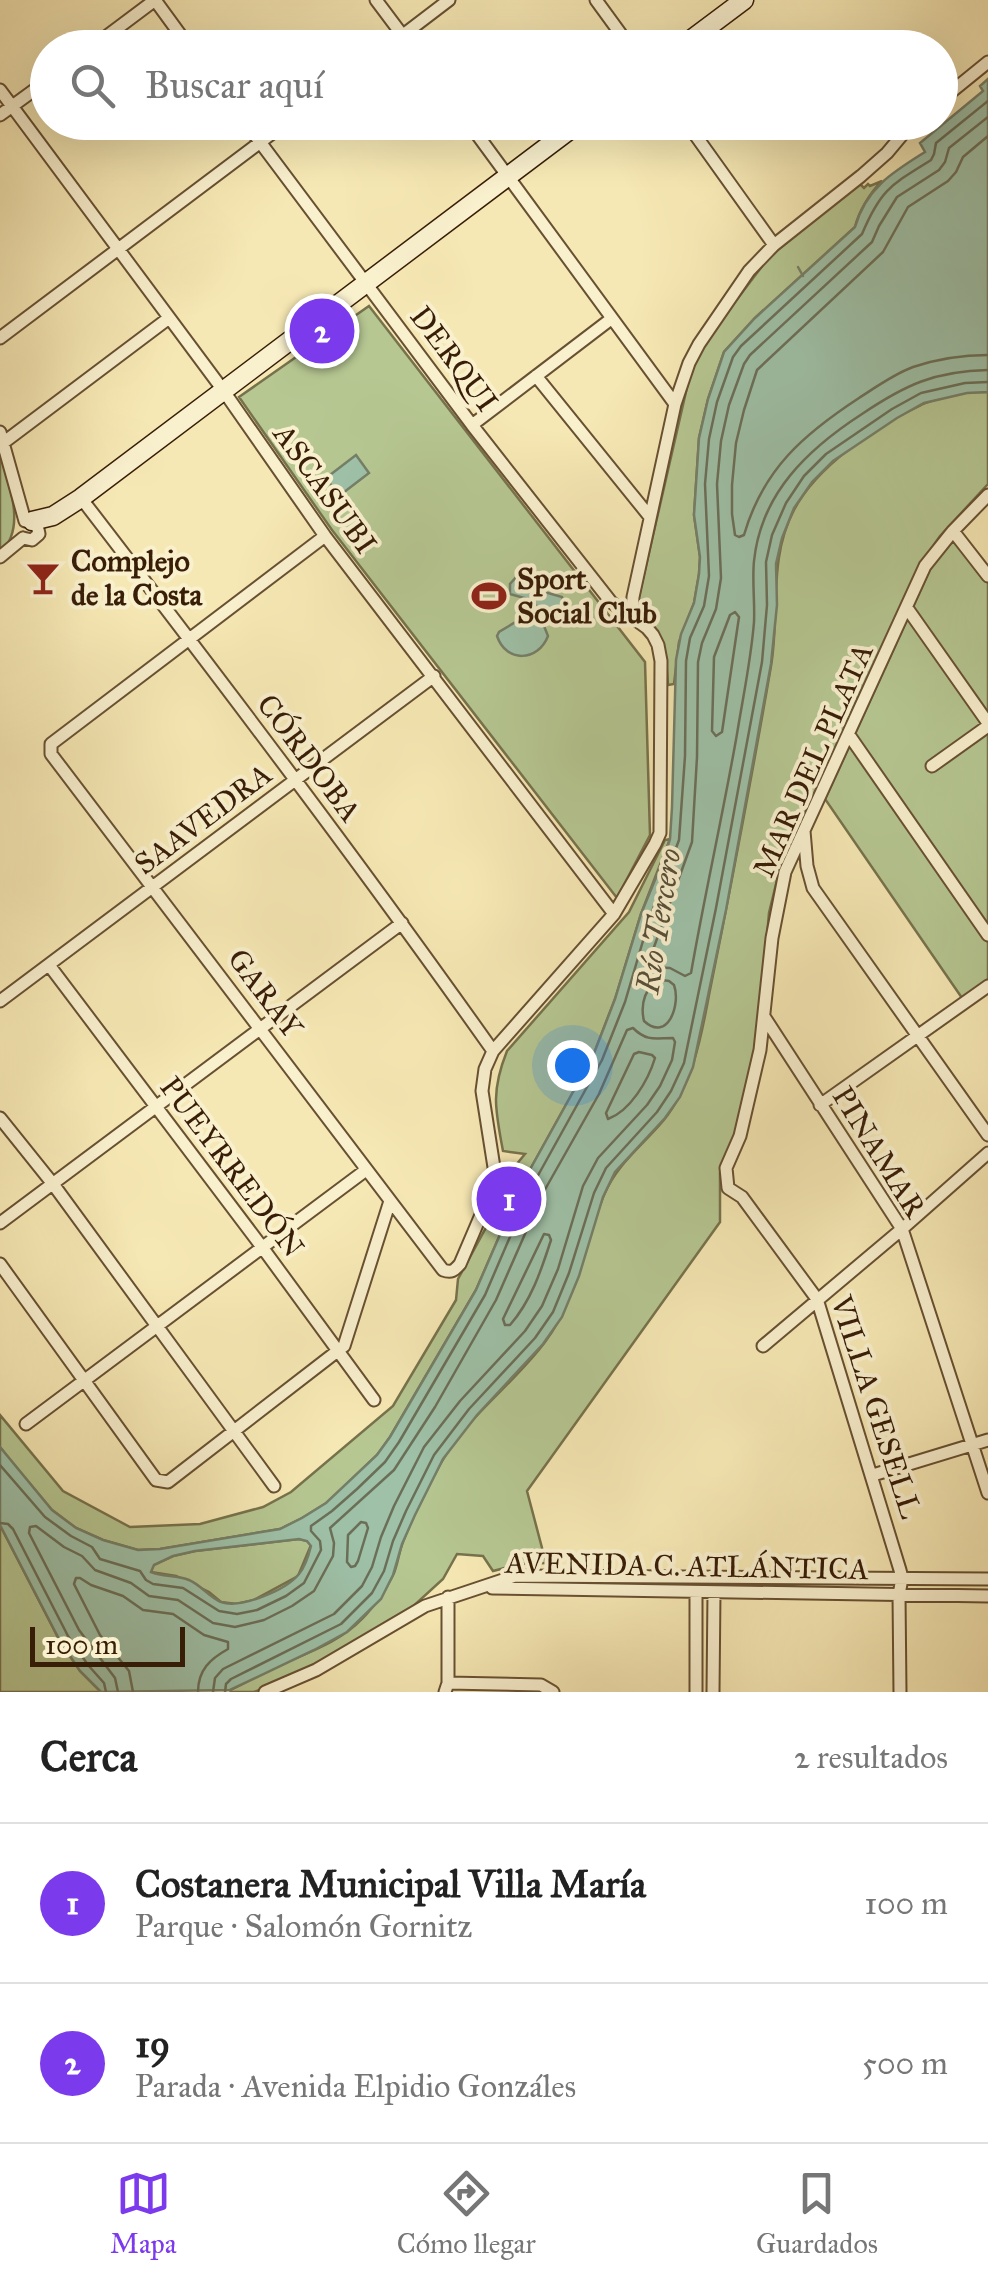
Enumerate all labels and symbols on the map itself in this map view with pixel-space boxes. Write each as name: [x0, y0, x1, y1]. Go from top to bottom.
pin: 2: [290, 294, 354, 368]
street label: DERQUI: [403, 299, 505, 419]
street label: ASCASUBI: [265, 415, 384, 561]
place label: Complejo de la Costa: [71, 543, 204, 613]
bar icon: Complejo de la Costa: [24, 559, 62, 597]
place label: Sport Social Club: [517, 561, 657, 631]
sports icon: Sport Social Club: [470, 577, 508, 615]
street label: MAR DEL PLATA: [745, 638, 881, 882]
street label: CÓRDOBA: [249, 687, 369, 829]
street label: SAAVEDRA: [127, 756, 279, 882]
water label: Río Tercero: [628, 846, 690, 997]
street label: GARAY: [220, 942, 311, 1045]
your location: [547, 1040, 598, 1091]
street label: PUEYRREDÓN: [152, 1069, 312, 1264]
street label: PINAMAR: [825, 1080, 934, 1225]
pin: 1: [476, 1162, 542, 1236]
street label: VILLA GESELL: [823, 1290, 929, 1523]
street label: AVENIDA C. ATLÁNTICA: [503, 1544, 869, 1587]
scale bar: [30, 1622, 185, 1666]

